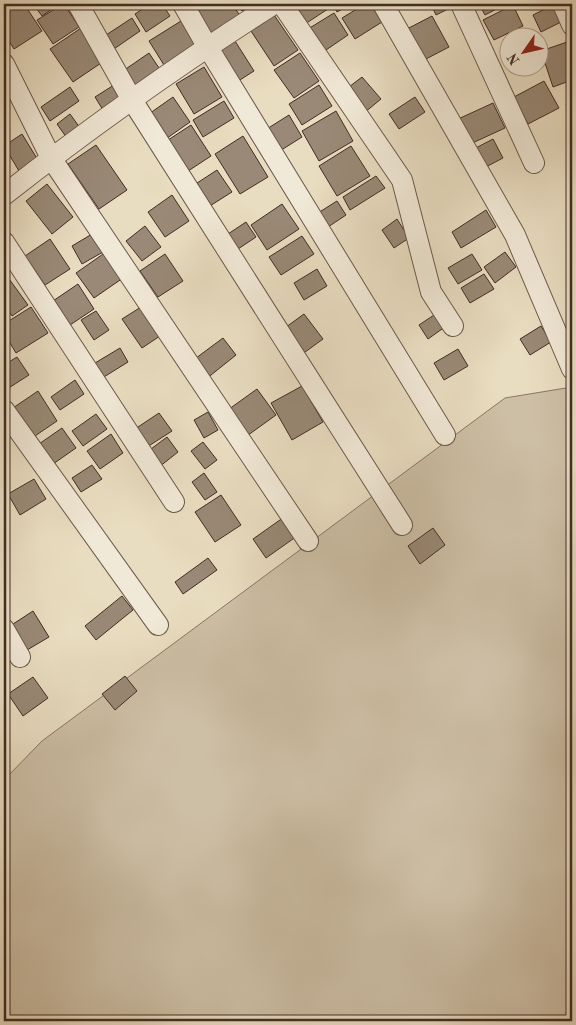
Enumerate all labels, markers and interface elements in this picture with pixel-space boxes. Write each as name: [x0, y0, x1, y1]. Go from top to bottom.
north arrow: [498, 28, 548, 78]
text: N: [505, 50, 523, 67]

